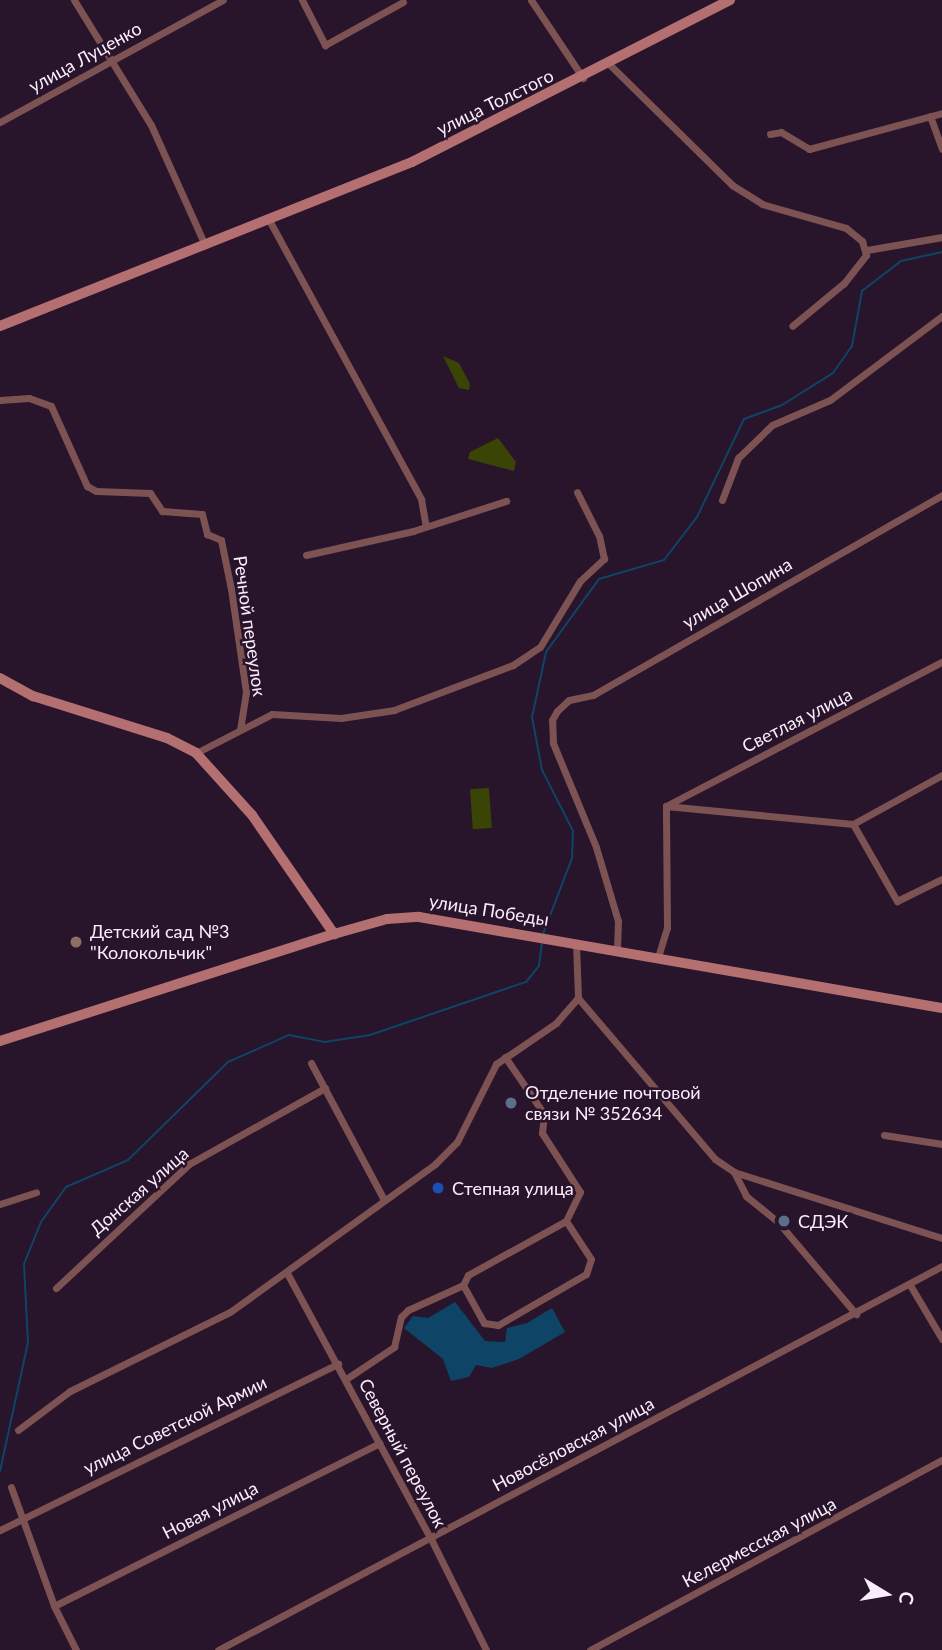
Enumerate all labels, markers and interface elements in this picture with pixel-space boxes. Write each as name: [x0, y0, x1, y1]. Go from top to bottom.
street label: улица Луценко: [25, 17, 145, 97]
street label: улица Толстого: [433, 64, 557, 140]
street label: улица Шопина: [678, 553, 796, 633]
street label: Речной переулок: [229, 554, 271, 698]
street label: Светлая улица: [738, 683, 856, 757]
street label: улица Победы: [428, 890, 550, 930]
place label: Детский сад №3 "Колокольчик": [90, 921, 229, 964]
marker: Детский сад №3 "Колокольчик": [68, 934, 84, 950]
place label: Отделение почтовой связи № 352634: [525, 1082, 701, 1124]
marker: Отделение почтовой связи № 352634: [503, 1095, 519, 1111]
street label: Донская улица: [85, 1142, 193, 1240]
place label: Степная улица: [452, 1177, 574, 1199]
marker: Степная улица: [430, 1180, 446, 1196]
place label: СДЭК: [798, 1210, 848, 1232]
marker: СДЭК: [776, 1213, 792, 1229]
street label: улица Советской Армии: [80, 1371, 270, 1479]
street label: Северный переулок: [355, 1375, 451, 1531]
street label: Новосёловская улица: [488, 1392, 658, 1496]
street label: Новая улица: [159, 1477, 261, 1543]
street label: Келермесская улица: [678, 1492, 840, 1592]
north arrow: [851, 1559, 921, 1629]
text: С: [895, 1590, 920, 1606]

